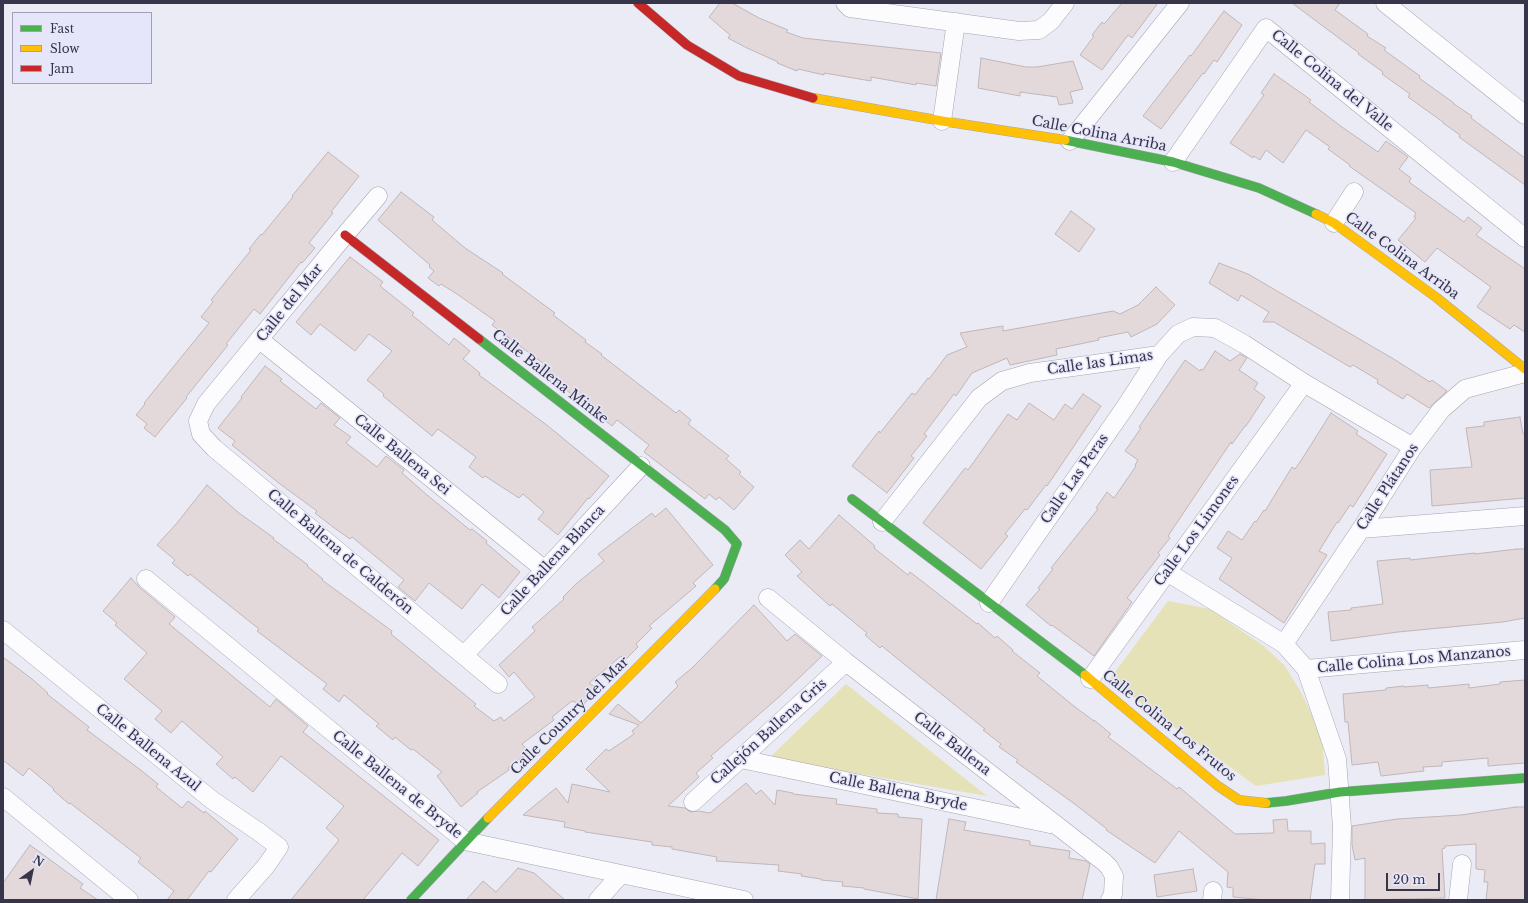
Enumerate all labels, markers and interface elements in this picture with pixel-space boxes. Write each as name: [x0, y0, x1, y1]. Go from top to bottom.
legend: [12, 12, 152, 84]
text: Fast: [50, 21, 74, 36]
street label: Calle Colina del Valle: [1268, 27, 1396, 135]
text: Slow: [50, 41, 79, 56]
text: Jam: [50, 61, 74, 76]
street label: Calle Colina Arriba: [1030, 113, 1168, 155]
street label: Calle Colina Arriba: [1342, 209, 1462, 303]
street label: Calle del Mar: [253, 260, 327, 346]
street label: Calle Ballena Minke: [488, 326, 612, 428]
street label: Calle las Limas: [1046, 347, 1154, 379]
street label: Calle Ballena Sei: [350, 411, 454, 499]
street label: Calle Las Peras: [1038, 431, 1112, 527]
street label: Calle Plátanos: [1354, 440, 1422, 534]
street label: Calle Los Limones: [1151, 472, 1243, 590]
street label: Calle Ballena de Calderón: [264, 486, 416, 618]
street label: Calle Ballena Blanca: [497, 502, 609, 620]
street label: Calle Colina Los Manzanos: [1316, 643, 1512, 677]
street label: Calle Country del Mar: [507, 653, 633, 779]
street label: Calle Colina Los Frutos: [1099, 667, 1239, 785]
street label: Callejón Ballena Gris: [708, 676, 830, 788]
street label: Calle Ballena Azul: [92, 701, 204, 795]
street label: Calle Ballena: [910, 709, 994, 779]
street label: Calle Ballena de Bryde: [329, 727, 465, 843]
street label: Calle Ballena Bryde: [827, 769, 969, 815]
north arrow: [12, 851, 52, 891]
text: N: [30, 852, 47, 870]
scale bar: [1388, 865, 1442, 891]
text: 20 m: [1393, 872, 1425, 887]

